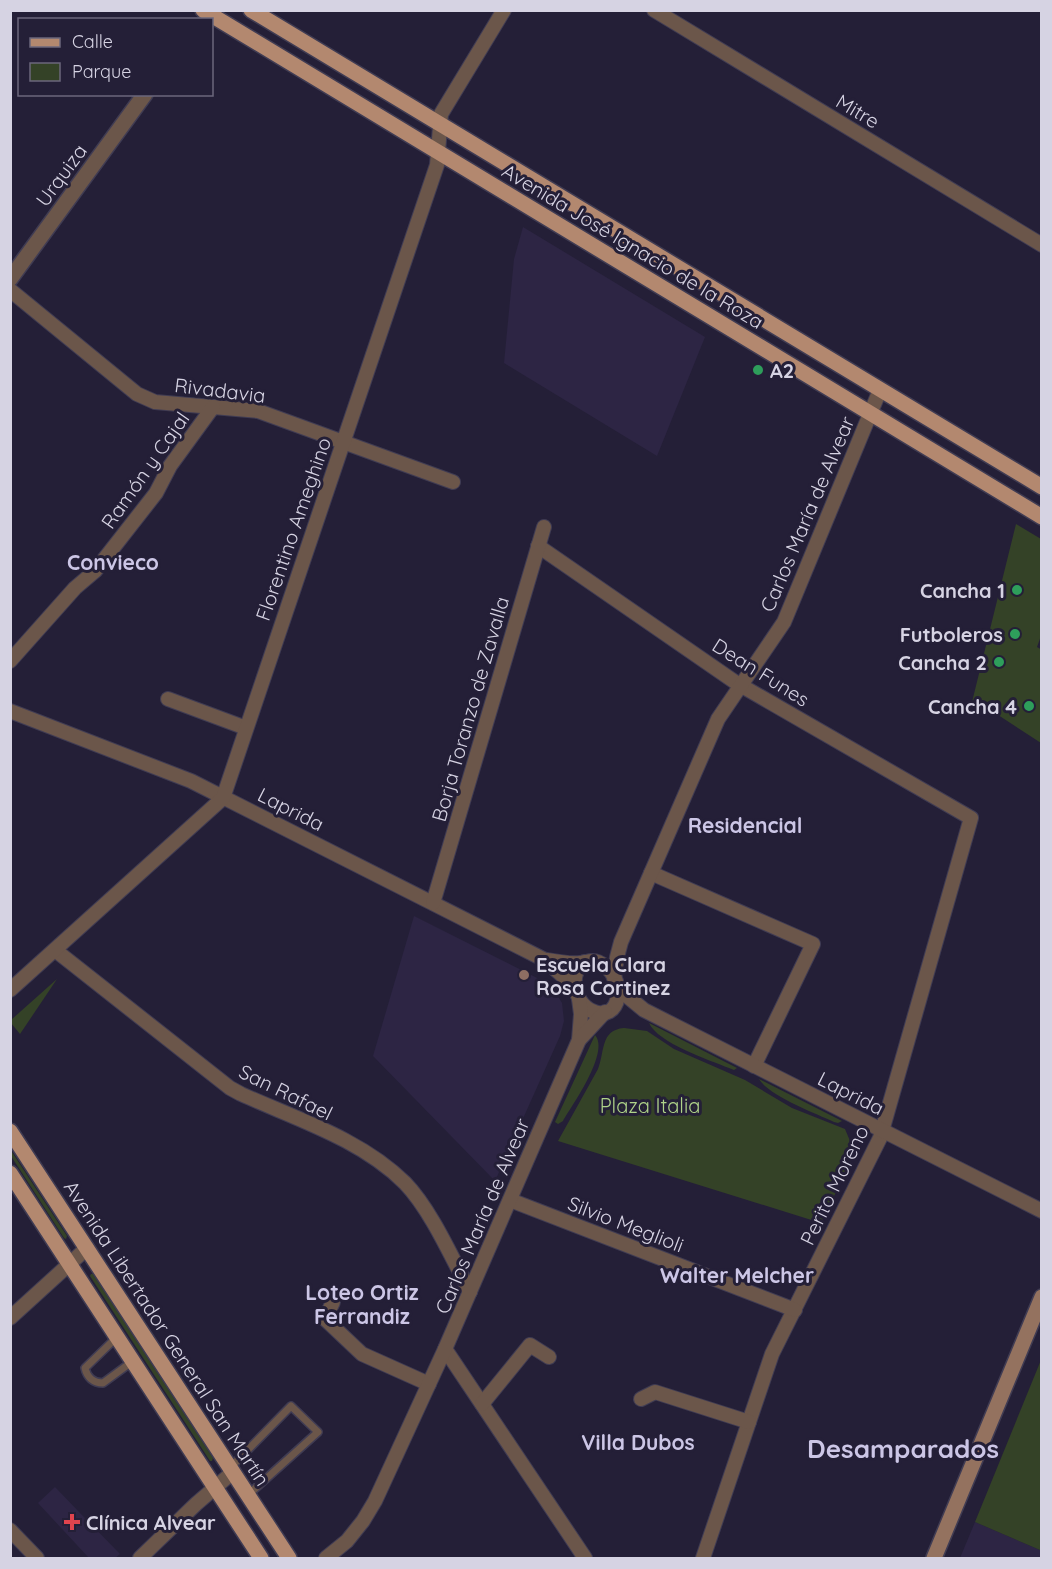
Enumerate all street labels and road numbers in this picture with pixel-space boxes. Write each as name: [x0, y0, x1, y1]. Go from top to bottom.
street label: Mitre: [832, 88, 884, 134]
street label: Urquiza: [30, 139, 92, 211]
street label: Avenida José Ignacio de la Roza: [498, 158, 768, 334]
street label: Rivadavia: [173, 372, 267, 408]
street label: Ramón y Cajal: [95, 407, 195, 533]
street label: Carlos María de Alvear: [754, 412, 860, 616]
street label: Florentino Ameghino: [250, 434, 336, 624]
street label: Borja Toranzo de Zavalla: [426, 594, 514, 824]
street label: Dean Funes: [708, 632, 814, 712]
street label: Laprida: [254, 782, 328, 836]
street label: San Rafael: [235, 1059, 337, 1125]
street label: Laprida: [814, 1066, 888, 1120]
street label: Carlos María de Alvear: [429, 1114, 535, 1318]
street label: Perito Moreno: [794, 1121, 874, 1249]
street label: Avenida Libertador General San Martín: [59, 1176, 275, 1490]
street label: Silvio Meglioli: [565, 1190, 687, 1258]

